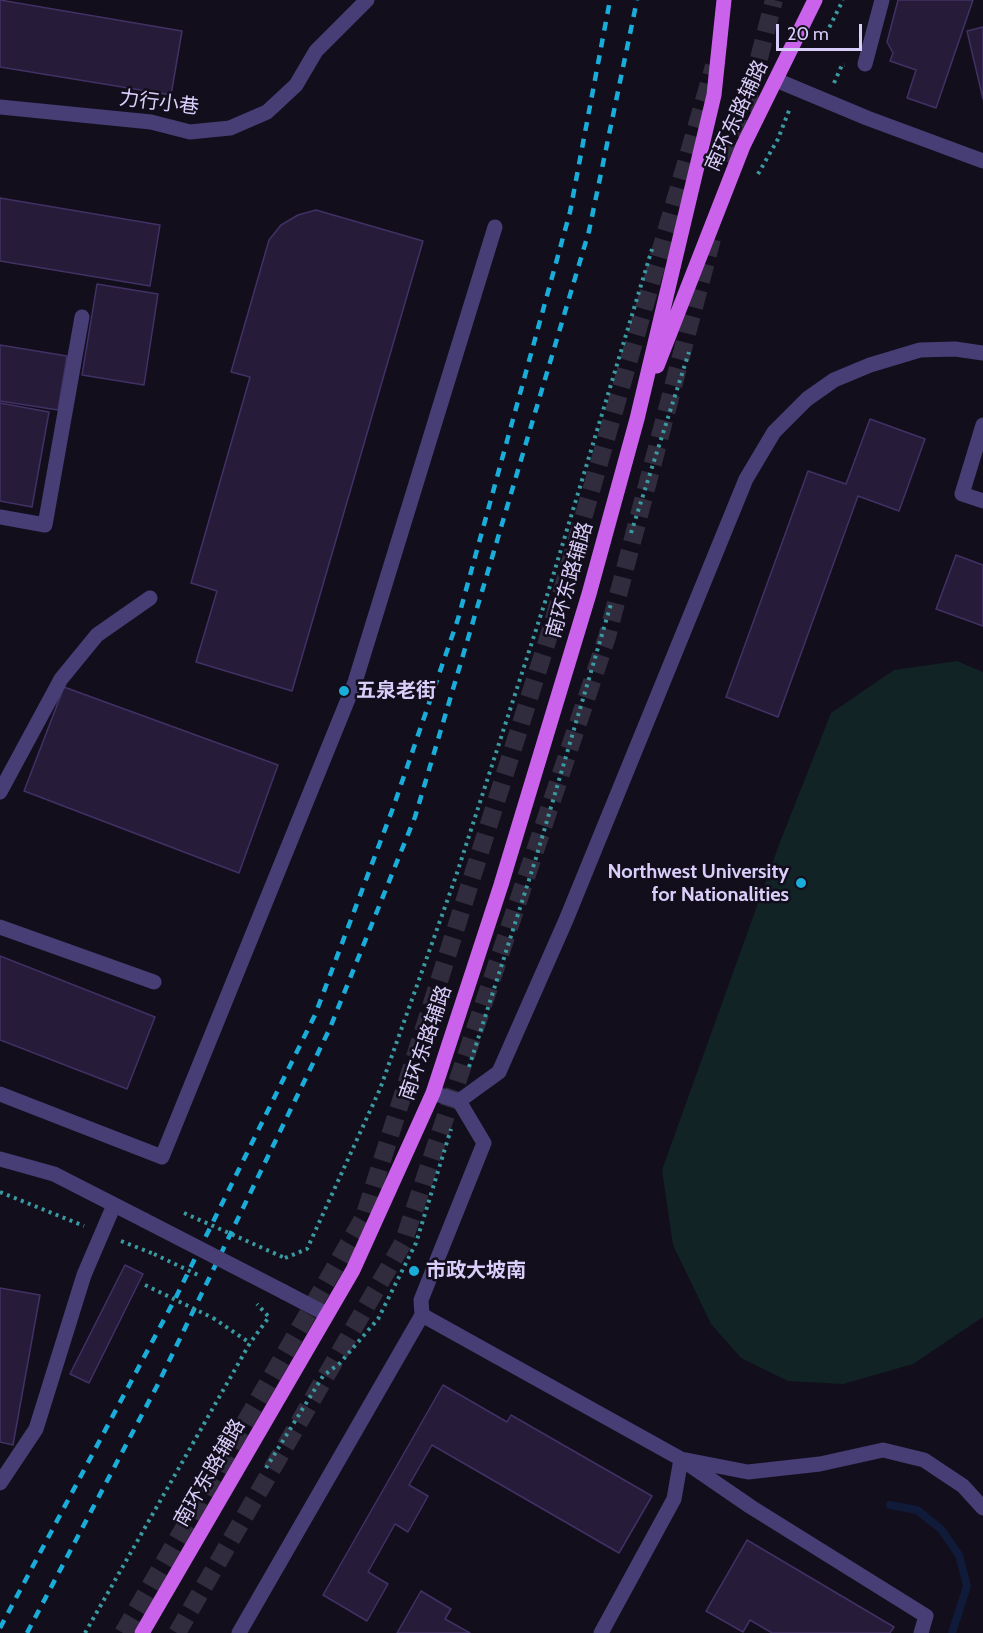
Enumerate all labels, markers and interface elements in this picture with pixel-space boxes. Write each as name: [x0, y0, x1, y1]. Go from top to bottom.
scale bar: [779, 12, 864, 50]
text: 20 m: [787, 23, 829, 45]
street label: 南环东路辅路: [701, 57, 773, 175]
street label: 力行小巷: [118, 86, 200, 120]
street label: 南环东路辅路: [542, 519, 598, 641]
place label: 五泉老街: [356, 679, 436, 703]
marker: 五泉老街: [337, 684, 351, 698]
place label: Northwest University for Nationalities: [608, 860, 789, 907]
marker: Northwest University for Nationalities: [794, 876, 808, 890]
street label: 南环东路辅路: [395, 982, 457, 1104]
place label: 市政大坡南: [426, 1259, 526, 1283]
marker: 市政大坡南: [407, 1264, 421, 1278]
street label: 南环东路辅路: [170, 1415, 250, 1531]

